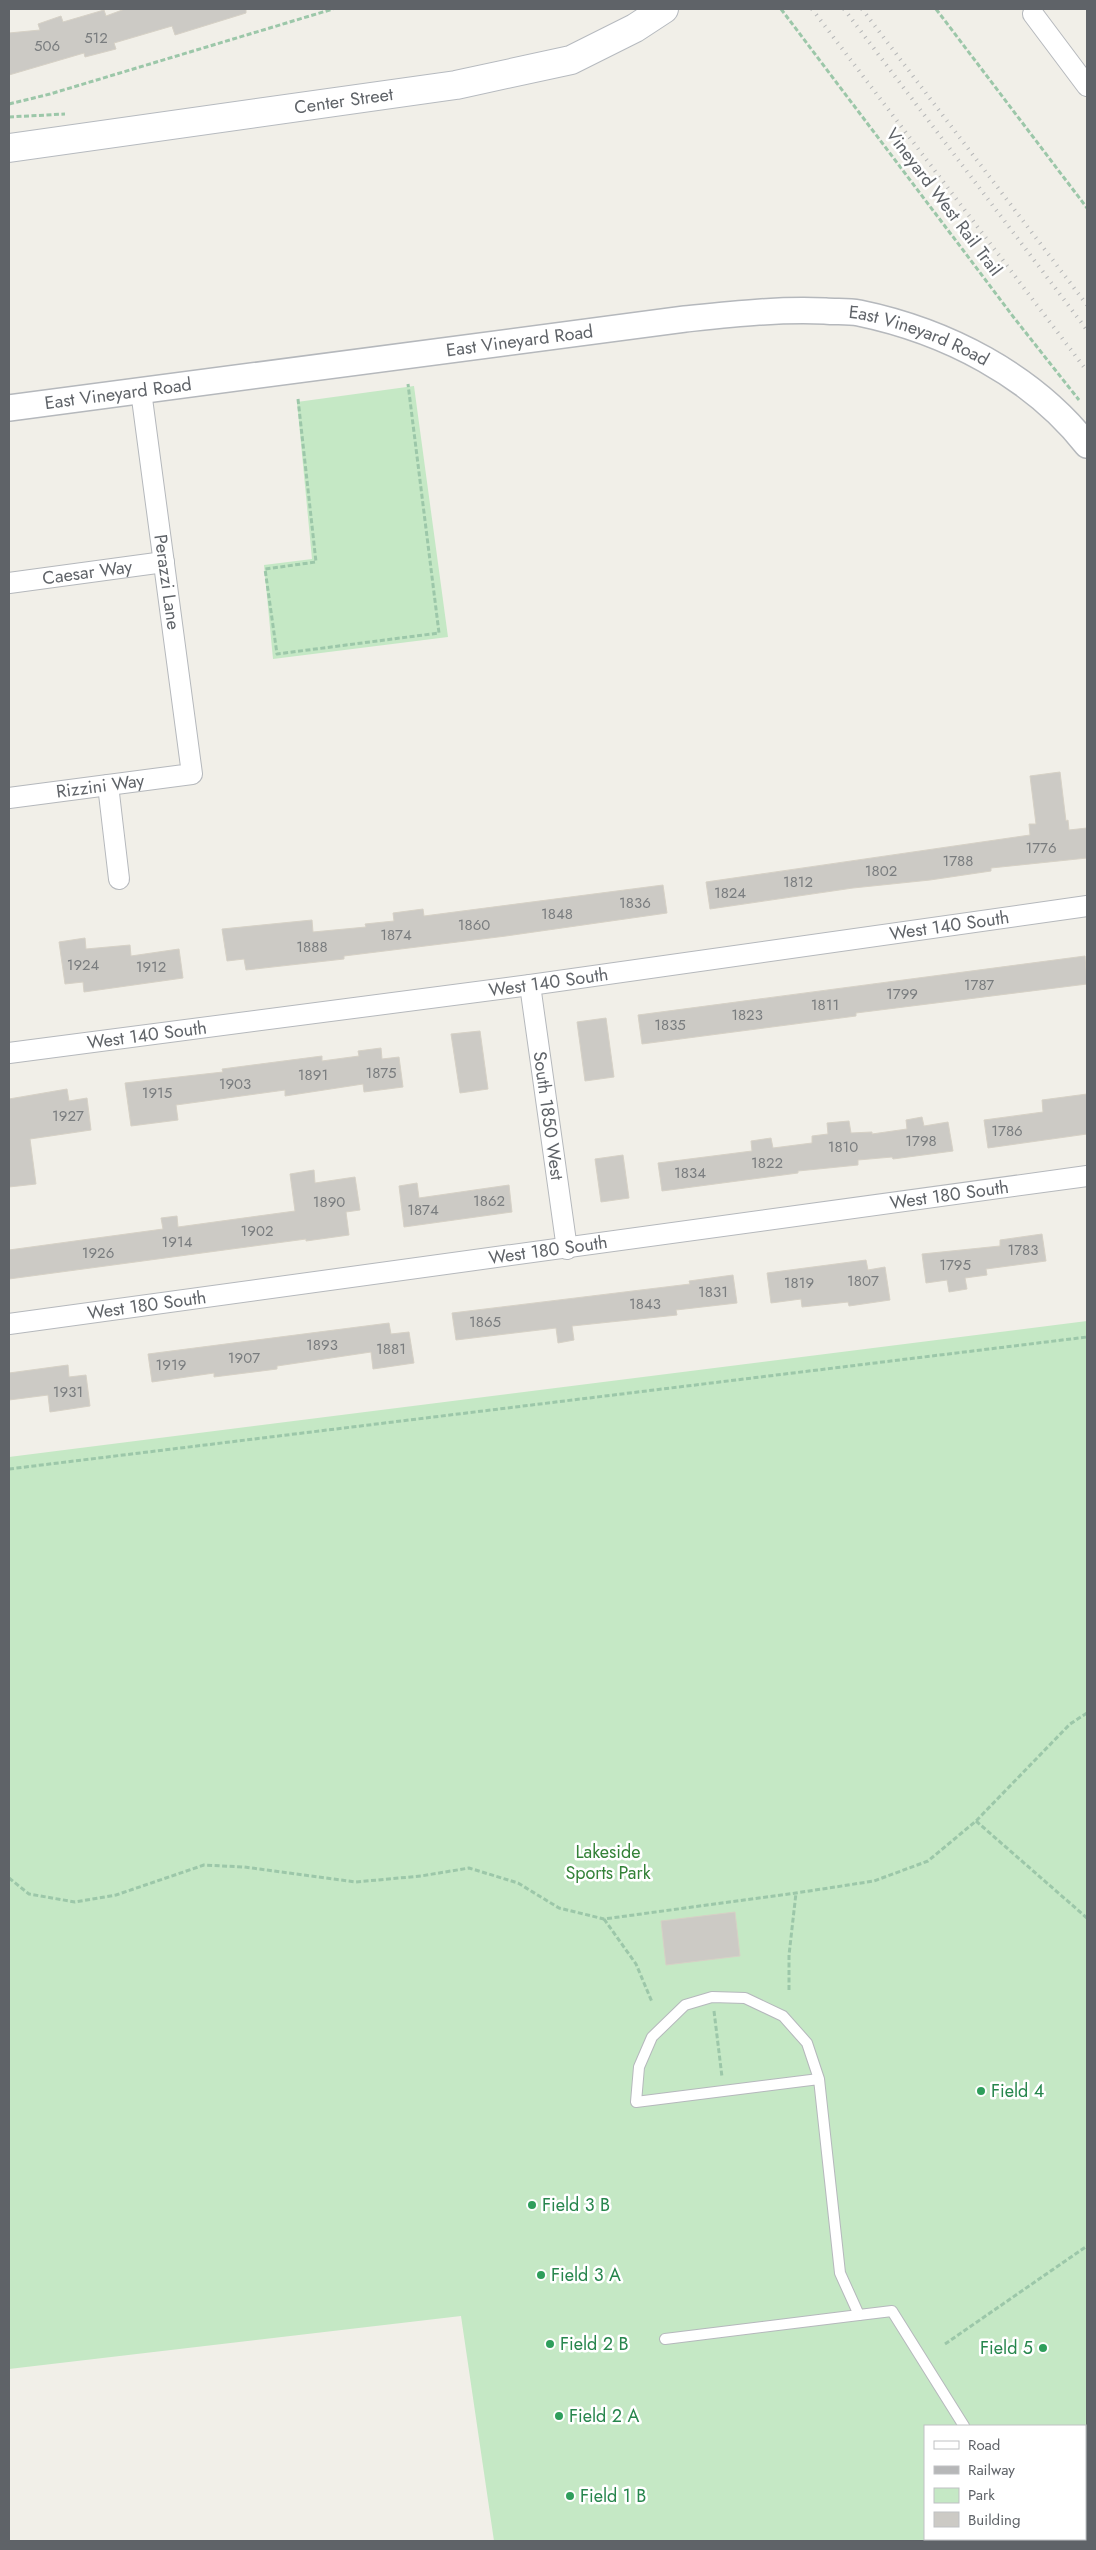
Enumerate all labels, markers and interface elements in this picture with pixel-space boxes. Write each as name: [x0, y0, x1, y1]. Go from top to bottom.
house number: 512: [84, 27, 108, 49]
house number: 506: [34, 35, 60, 57]
street label: Center Street: [293, 81, 395, 121]
street label: Vineyard West Rail Trail: [880, 122, 1008, 282]
street label: East Vineyard Road: [848, 299, 994, 372]
street label: East Vineyard Road: [445, 318, 595, 363]
street label: East Vineyard Road: [43, 371, 193, 416]
street label: Perazzi Lane: [147, 533, 187, 631]
street label: Caesar Way: [41, 553, 134, 591]
street label: Rizzini Way: [55, 767, 146, 805]
house number: 1776: [1025, 837, 1057, 859]
house number: 1788: [942, 850, 974, 872]
house number: 1802: [865, 860, 897, 882]
house number: 1812: [783, 871, 813, 893]
house number: 1824: [714, 882, 746, 904]
house number: 1836: [619, 892, 651, 914]
house number: 1848: [541, 903, 573, 925]
street label: West 140 South: [888, 904, 1011, 947]
house number: 1860: [458, 914, 490, 936]
house number: 1874: [380, 924, 412, 946]
house number: 1888: [296, 936, 328, 958]
house number: 1924: [67, 954, 100, 976]
house number: 1912: [136, 956, 166, 978]
street label: West 140 South: [487, 961, 610, 1003]
house number: 1787: [964, 974, 994, 996]
house number: 1799: [886, 983, 918, 1005]
house number: 1811: [811, 994, 839, 1016]
house number: 1823: [731, 1004, 763, 1026]
street label: West 140 South: [85, 1014, 208, 1056]
house number: 1835: [654, 1014, 686, 1036]
street label: South 1850 West: [526, 1050, 570, 1183]
house number: 1875: [365, 1062, 397, 1084]
house number: 1891: [298, 1064, 328, 1086]
house number: 1903: [219, 1073, 251, 1095]
house number: 1915: [142, 1082, 172, 1104]
house number: 1927: [52, 1105, 84, 1127]
house number: 1786: [991, 1120, 1023, 1142]
house number: 1798: [905, 1130, 937, 1152]
house number: 1810: [828, 1136, 858, 1158]
house number: 1822: [751, 1152, 783, 1174]
house number: 1834: [674, 1162, 706, 1184]
street label: West 180 South: [888, 1174, 1010, 1216]
house number: 1862: [473, 1190, 505, 1212]
house number: 1890: [313, 1191, 345, 1213]
house number: 1874: [407, 1199, 439, 1221]
house number: 1902: [241, 1220, 273, 1242]
street label: West 180 South: [487, 1229, 609, 1271]
house number: 1914: [162, 1231, 193, 1253]
house number: 1783: [1007, 1239, 1039, 1261]
house number: 1926: [82, 1242, 114, 1264]
house number: 1795: [939, 1254, 971, 1276]
house number: 1807: [847, 1270, 879, 1292]
house number: 1819: [784, 1272, 814, 1294]
house number: 1831: [698, 1281, 728, 1303]
street label: West 180 South: [86, 1284, 208, 1326]
house number: 1843: [629, 1293, 661, 1315]
house number: 1865: [469, 1311, 501, 1333]
house number: 1893: [306, 1334, 338, 1356]
house number: 1881: [376, 1338, 406, 1360]
house number: 1907: [228, 1347, 260, 1369]
house number: 1919: [156, 1354, 186, 1376]
house number: 1931: [53, 1381, 83, 1403]
park label: Lakeside Sports Park: [565, 1839, 651, 1886]
place label: Field 4: [991, 2078, 1044, 2104]
marker: Field 4: [975, 2085, 987, 2097]
place label: Field 3 B: [542, 2192, 610, 2218]
marker: Field 3 B: [526, 2199, 538, 2211]
place label: Field 3 A: [551, 2262, 621, 2288]
marker: Field 3 A: [535, 2269, 547, 2281]
place label: Field 2 B: [560, 2331, 628, 2357]
place label: Field 5: [980, 2335, 1033, 2361]
marker: Field 2 B: [544, 2338, 556, 2350]
marker: Field 5: [1037, 2342, 1049, 2354]
place label: Field 2 A: [569, 2403, 639, 2429]
marker: Field 2 A: [553, 2410, 565, 2422]
legend: [924, 2425, 1086, 2540]
text: Road: [968, 2434, 1000, 2456]
text: Railway: [968, 2459, 1015, 2481]
place label: Field 1 B: [580, 2483, 646, 2509]
text: Park: [968, 2484, 995, 2506]
marker: Field 1 B: [564, 2490, 576, 2502]
text: Building: [968, 2509, 1020, 2531]

